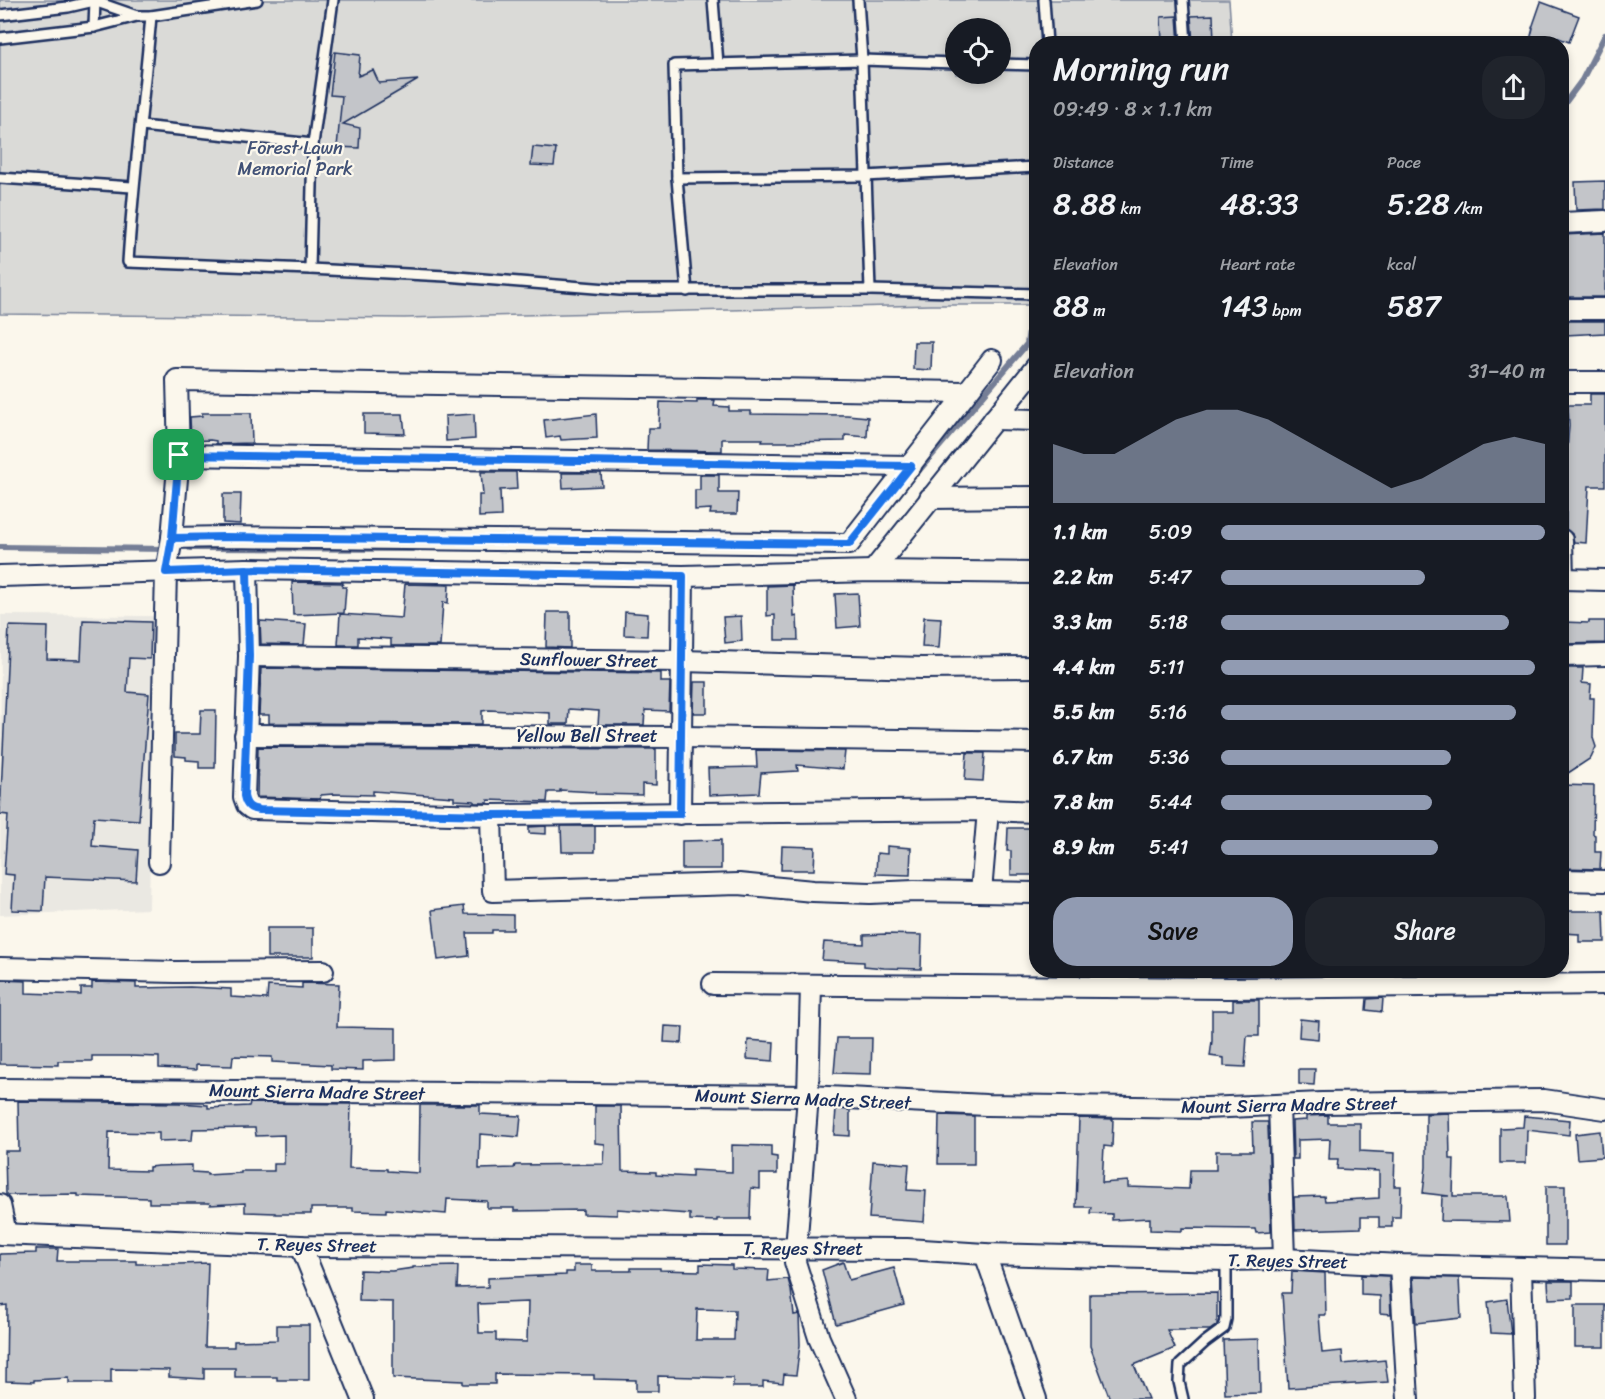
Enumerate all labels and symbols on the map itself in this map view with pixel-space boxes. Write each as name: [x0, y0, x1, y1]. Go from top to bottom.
park label: Forest Lawn Memorial Park: [237, 132, 353, 185]
pin: [153, 429, 204, 480]
street label: Sunflower Street: [520, 643, 659, 677]
street label: Yellow Bell Street: [516, 720, 658, 752]
street label: Mount Sierra Madre Street: [209, 1074, 426, 1110]
street label: Mount Sierra Madre Street: [695, 1079, 912, 1119]
street label: Mount Sierra Madre Street: [1181, 1087, 1398, 1123]
street label: T. Reyes Street: [257, 1228, 377, 1262]
street label: T. Reyes Street: [743, 1233, 863, 1265]
street label: T. Reyes Street: [1228, 1244, 1348, 1278]

